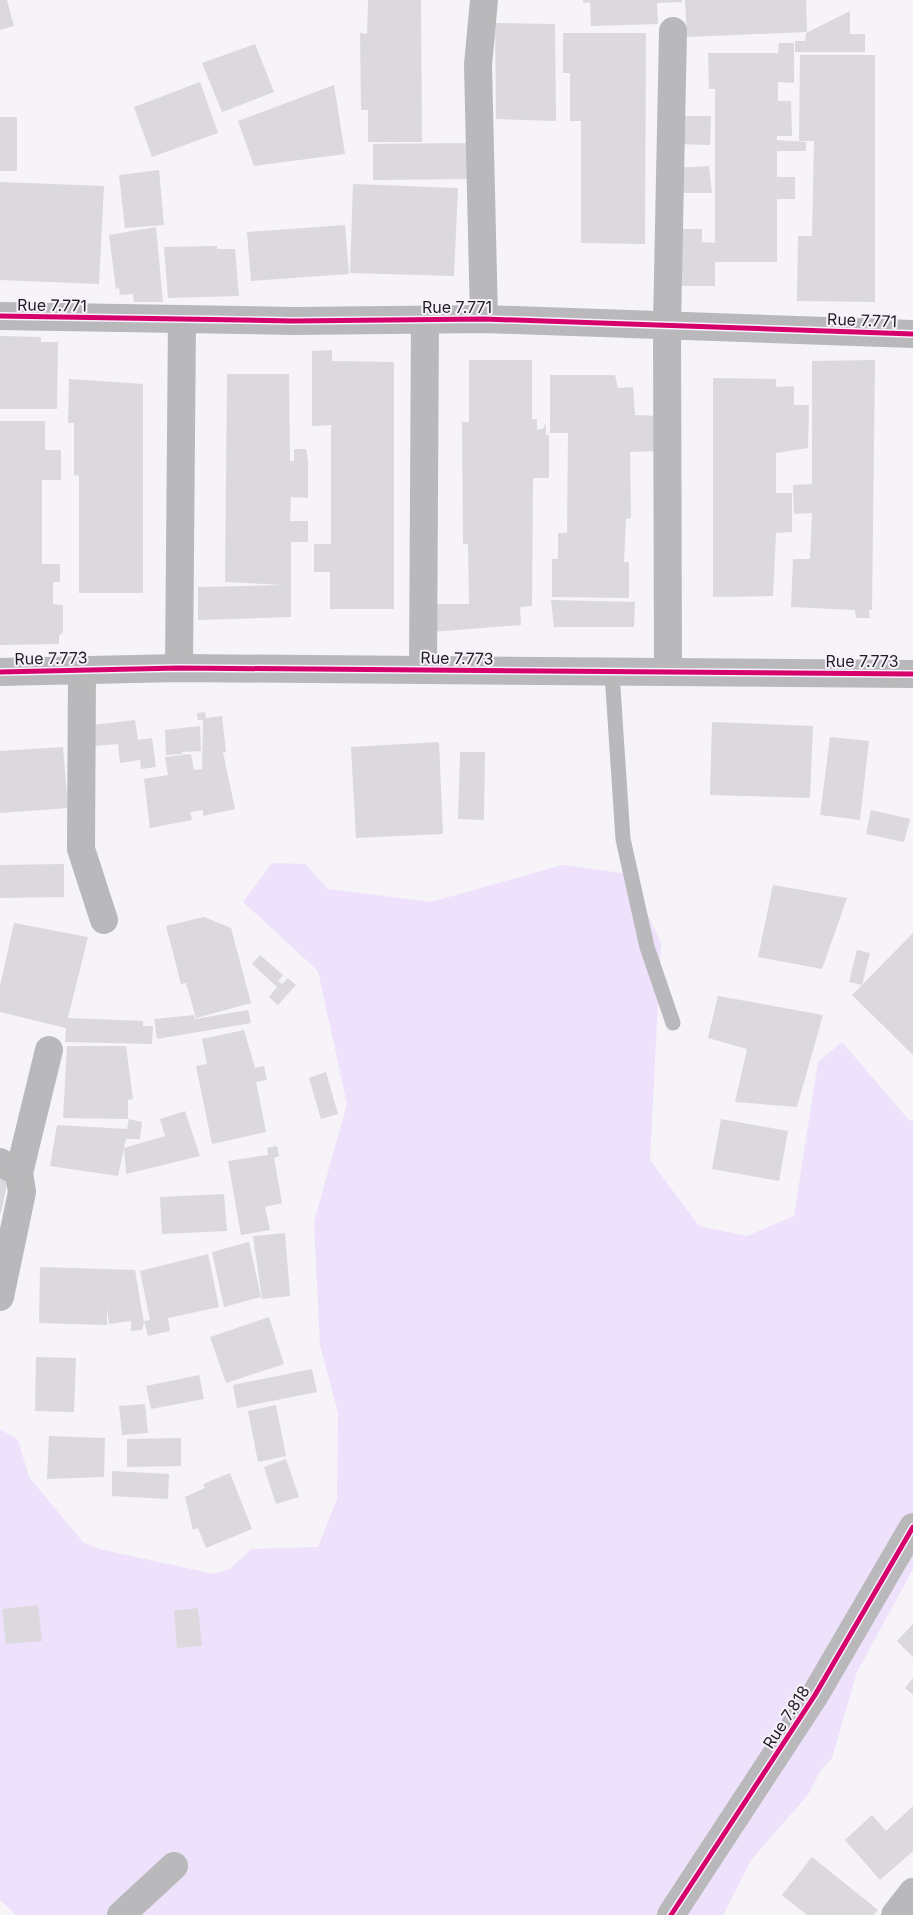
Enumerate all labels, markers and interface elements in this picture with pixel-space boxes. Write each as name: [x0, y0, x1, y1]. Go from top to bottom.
street label: Rue 7.771: [17, 294, 87, 316]
street label: Rue 7.771: [422, 297, 492, 317]
street label: Rue 7.771: [827, 309, 897, 331]
street label: Rue 7.773: [14, 647, 88, 669]
street label: Rue 7.773: [420, 647, 494, 669]
street label: Rue 7.773: [825, 651, 899, 671]
street label: Rue 7.818: [758, 1682, 814, 1752]

